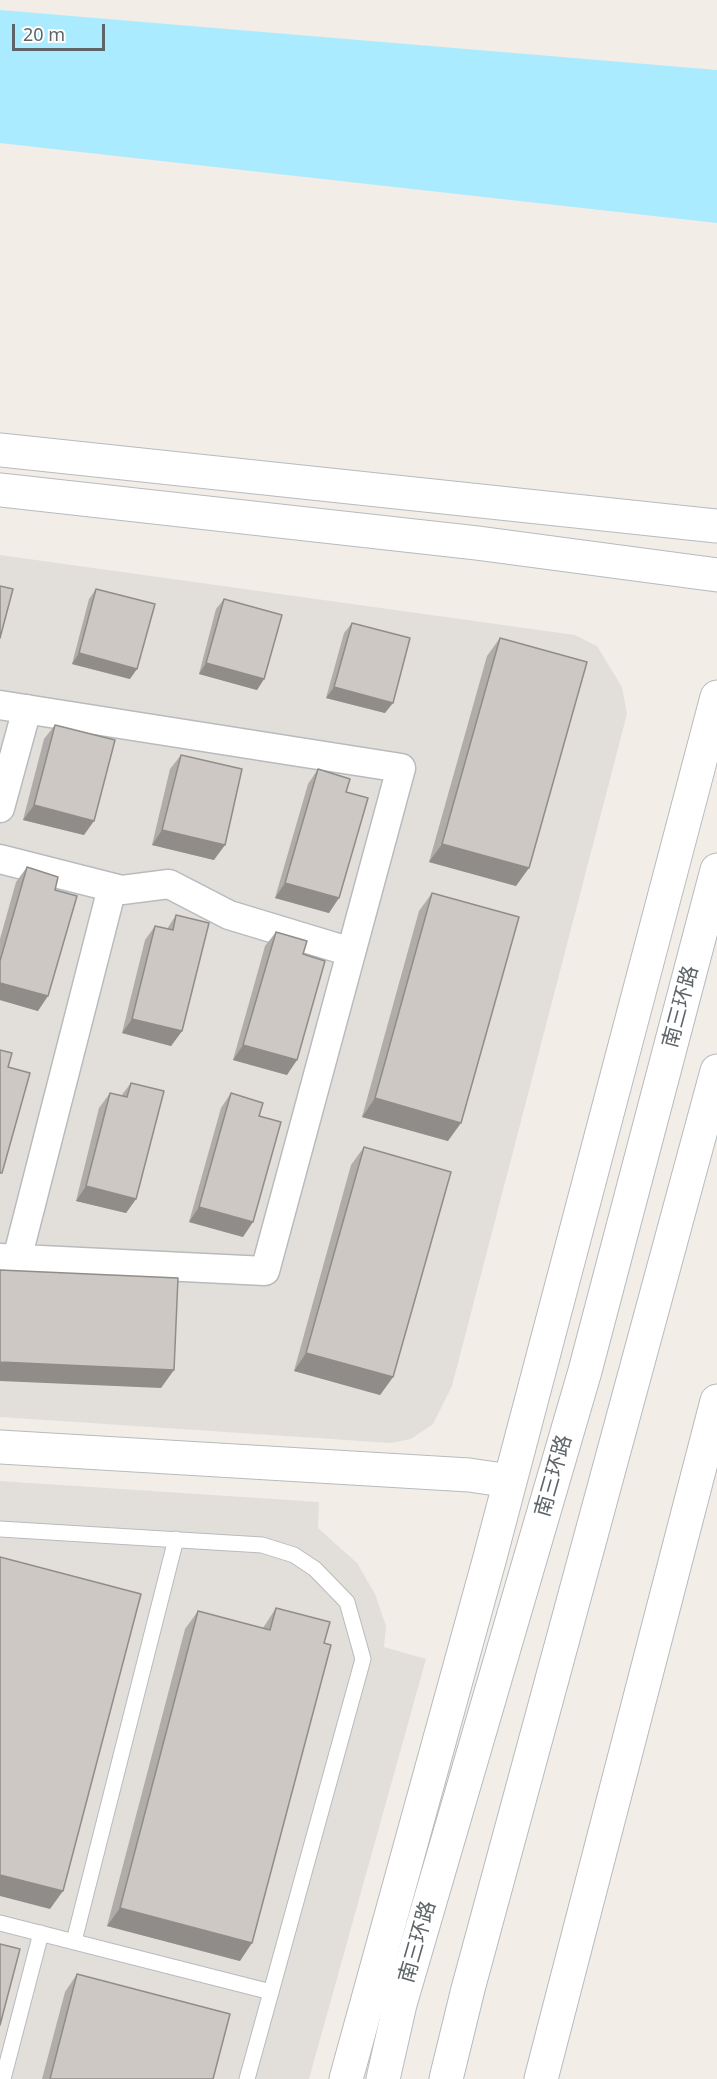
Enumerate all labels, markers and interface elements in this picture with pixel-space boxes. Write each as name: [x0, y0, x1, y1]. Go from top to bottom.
scale bar: [15, 12, 108, 50]
text: 20 m: [23, 22, 65, 46]
street label: 南三环路: [658, 963, 704, 1051]
street label: 南三环路: [530, 1432, 578, 1520]
street label: 南三环路: [394, 1898, 442, 1986]

